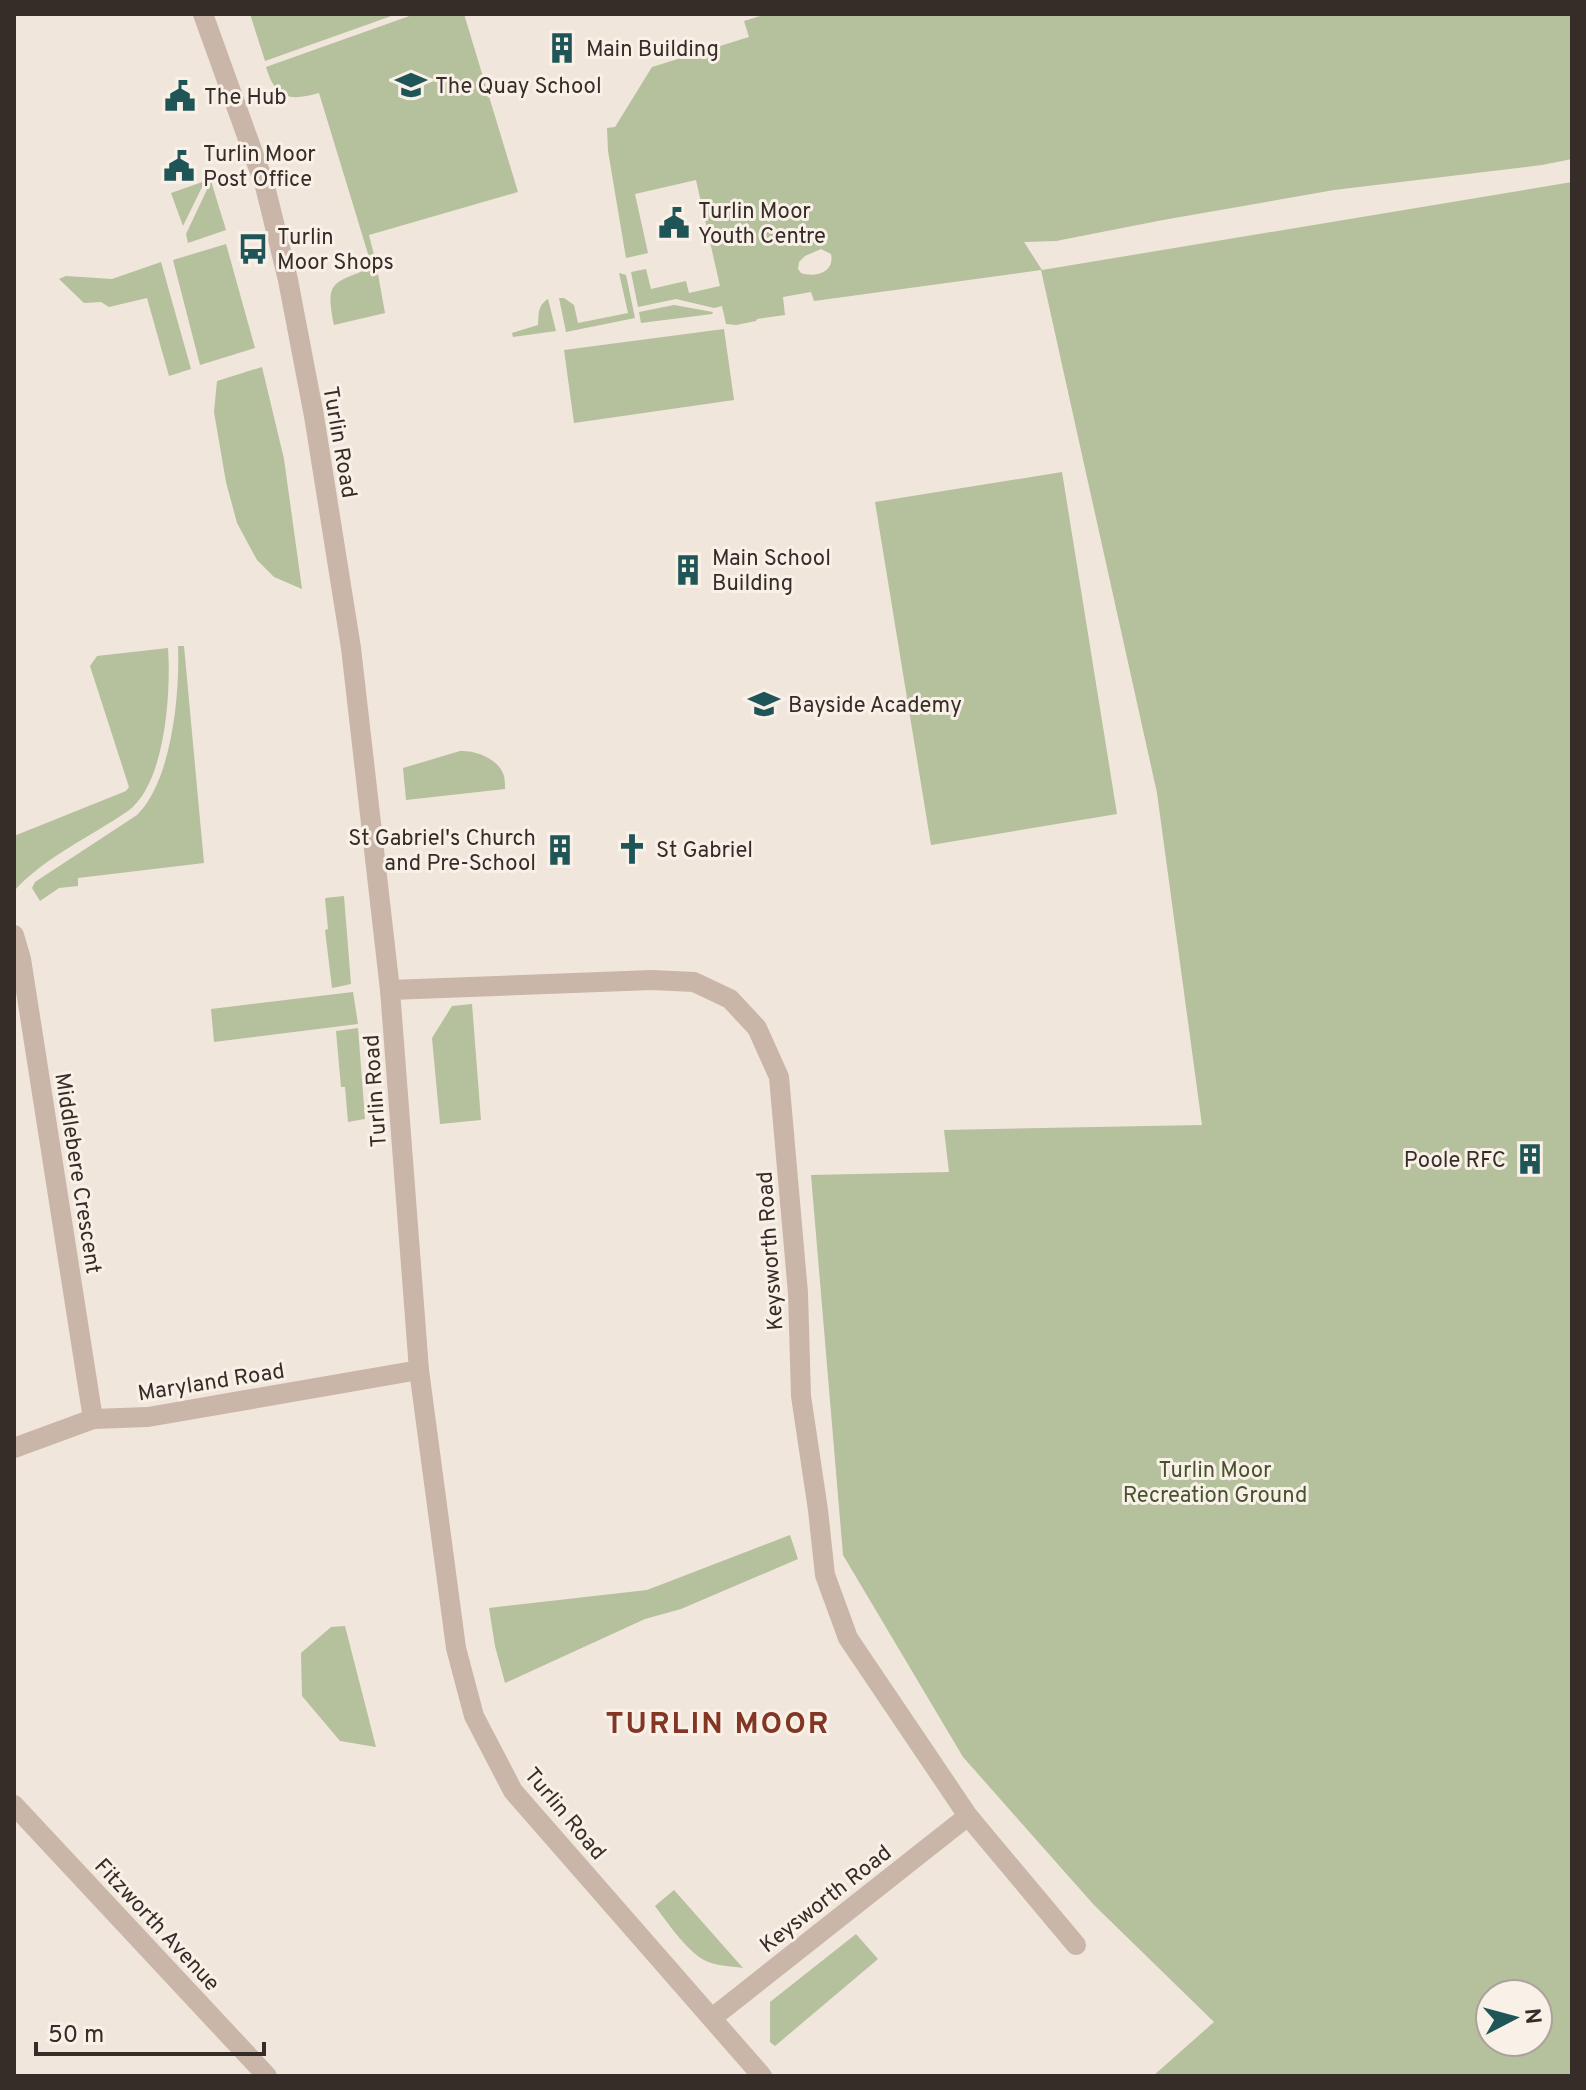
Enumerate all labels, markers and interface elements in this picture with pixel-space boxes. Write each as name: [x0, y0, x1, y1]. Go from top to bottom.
building icon: Main Building: [545, 31, 579, 65]
place label: Main Building: [586, 37, 719, 64]
school or university icon: The Quay School: [394, 68, 428, 102]
place label: The Quay School: [435, 74, 602, 101]
public building icon: The Hub: [163, 79, 197, 113]
place label: The Hub: [204, 85, 287, 112]
place label: Turlin Moor Post Office: [203, 142, 316, 194]
public building icon: Turlin Moor Post Office: [162, 149, 196, 183]
place label: Turlin Moor Youth Centre: [698, 199, 826, 251]
public building icon: Turlin Moor Youth Centre: [657, 206, 691, 240]
place label: Turlin Moor Shops: [277, 225, 394, 277]
bus stop icon: Turlin Moor Shops: [236, 232, 270, 266]
street label: Turlin Road: [315, 385, 362, 500]
place label: Main School Building: [712, 546, 831, 598]
building icon: Main School Building: [671, 553, 705, 587]
school or university icon: Bayside Academy: [747, 687, 781, 721]
place label: Bayside Academy: [788, 693, 962, 720]
place label: St Gabriel's Church and Pre-School: [348, 826, 536, 878]
church icon: St Gabriel: [615, 832, 649, 866]
building icon: St Gabriel's Church and Pre-School: [543, 833, 577, 867]
place label: St Gabriel: [656, 838, 753, 865]
street label: Turlin Road: [359, 1034, 394, 1148]
street label: Middlebere Crescent: [47, 1071, 106, 1276]
building icon: Poole RFC: [1513, 1142, 1547, 1176]
place label: Poole RFC: [1404, 1148, 1506, 1175]
street label: Keysworth Road: [752, 1170, 791, 1331]
street label: Maryland Road: [136, 1359, 287, 1408]
park label: Turlin Moor Recreation Ground: [1123, 1458, 1307, 1510]
district label: TURLIN MOOR: [605, 1707, 831, 1744]
street label: Turlin Road: [517, 1763, 611, 1866]
street label: Keysworth Road: [755, 1840, 898, 1960]
street label: Fitzworth Avenue: [88, 1854, 225, 1998]
north arrow: [1474, 1978, 1554, 2058]
scale bar: [36, 2006, 264, 2056]
text: N: [1517, 2007, 1546, 2025]
text: 50 m: [48, 2021, 104, 2051]

